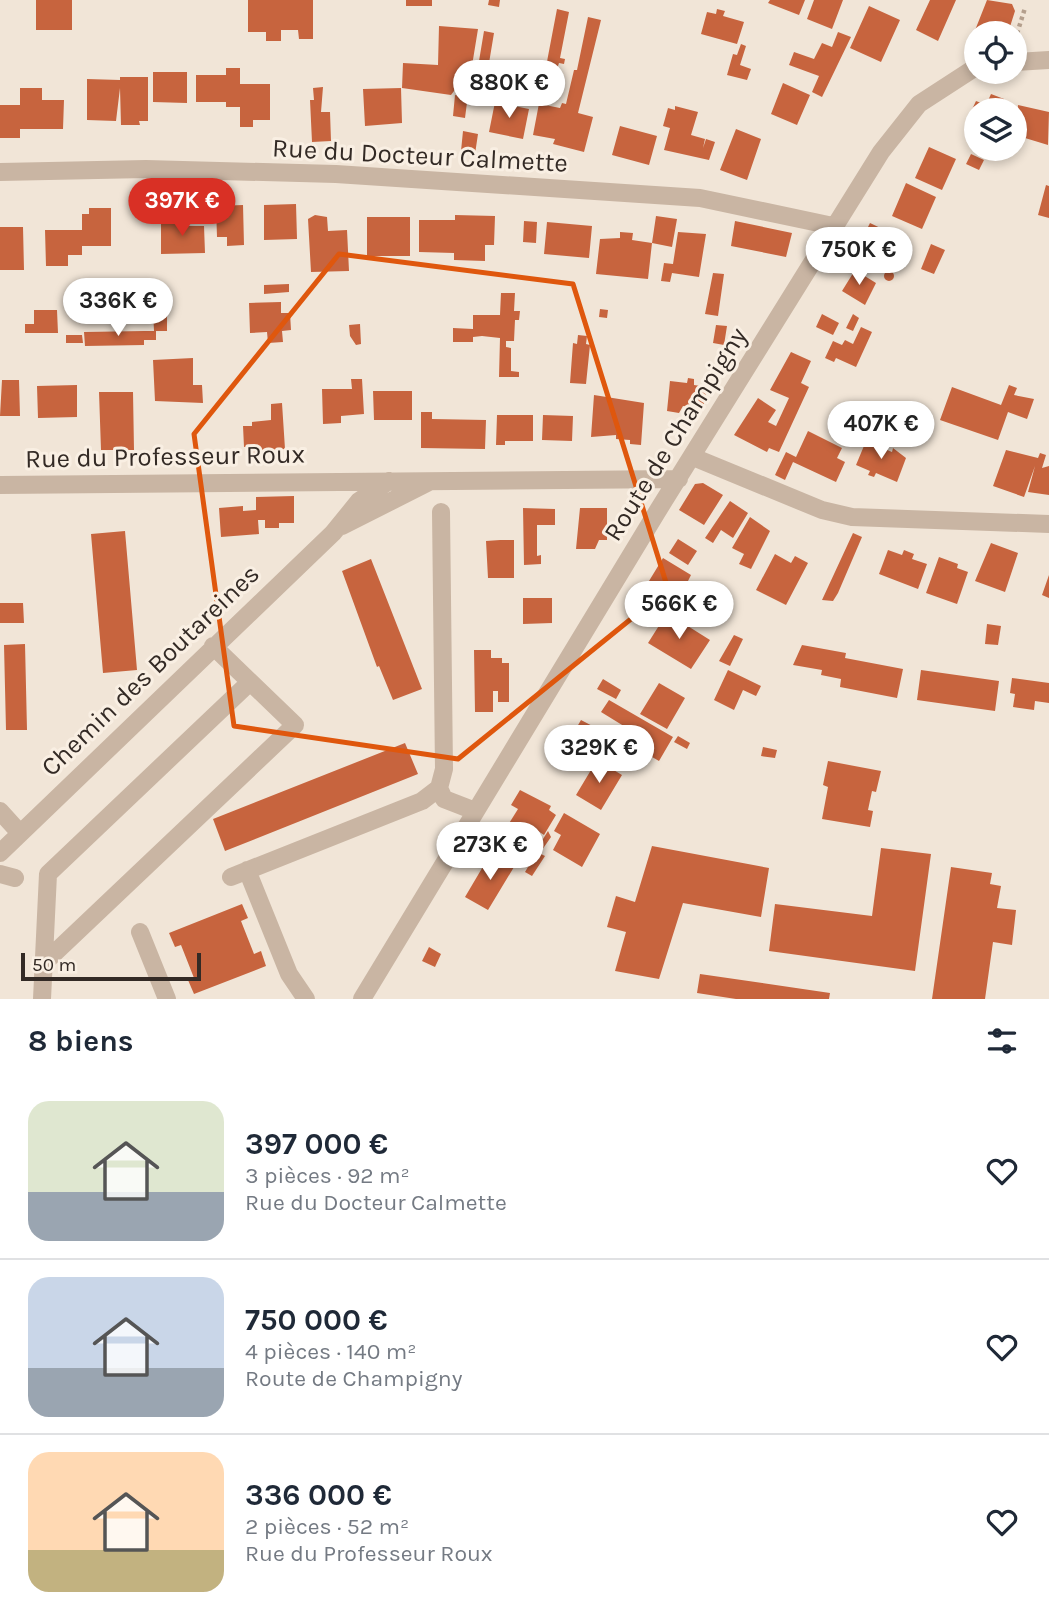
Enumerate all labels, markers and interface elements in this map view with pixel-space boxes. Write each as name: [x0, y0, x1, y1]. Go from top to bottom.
map controls: [964, 21, 1027, 161]
button: locate: [964, 21, 1027, 84]
pin: 880K €: [452, 60, 566, 120]
text: 880K €: [469, 69, 549, 96]
button: layers: [964, 98, 1027, 161]
street label: Rue du Docteur Calmette: [271, 132, 569, 179]
pin: 397K €: [125, 178, 239, 238]
text: 397K €: [144, 187, 220, 214]
pin: 750K €: [802, 228, 916, 287]
text: 750K €: [822, 236, 896, 263]
pin: 336K €: [61, 278, 175, 338]
text: 336K €: [79, 287, 157, 314]
street label: Route de Champigny: [597, 322, 754, 547]
pin: 407K €: [824, 402, 938, 461]
text: 407K €: [843, 410, 919, 437]
street label: Rue du Professeur Roux: [25, 439, 305, 474]
street label: Chemin des Boutareines: [35, 558, 266, 783]
pin: 566K €: [622, 582, 736, 641]
text: 566K €: [641, 590, 717, 617]
pin: 329K €: [542, 726, 656, 785]
text: 329K €: [560, 734, 638, 761]
pin: 273K €: [433, 822, 547, 882]
text: 273K €: [452, 831, 528, 858]
scale bar: [21, 950, 201, 982]
text: 50 m: [32, 954, 76, 976]
icon: filters: [983, 1022, 1021, 1060]
text: 8 biens: [28, 1023, 134, 1059]
text: 397 000 €: [245, 1126, 388, 1162]
icon: home: [84, 1129, 168, 1213]
icon: heart: [983, 1152, 1021, 1190]
text: 3 pièces · 92 m²: [245, 1162, 410, 1189]
text: Rue du Docteur Calmette: [245, 1189, 507, 1216]
text: 750 000 €: [245, 1302, 387, 1338]
icon: home: [84, 1305, 168, 1389]
icon: heart: [983, 1328, 1021, 1366]
text: 4 pièces · 140 m²: [245, 1338, 417, 1365]
text: Route de Champigny: [245, 1365, 462, 1392]
text: 336 000 €: [245, 1477, 392, 1513]
icon: home: [84, 1480, 168, 1564]
icon: heart: [983, 1503, 1021, 1541]
text: 2 pièces · 52 m²: [245, 1513, 409, 1540]
text: Rue du Professeur Roux: [245, 1540, 493, 1567]

